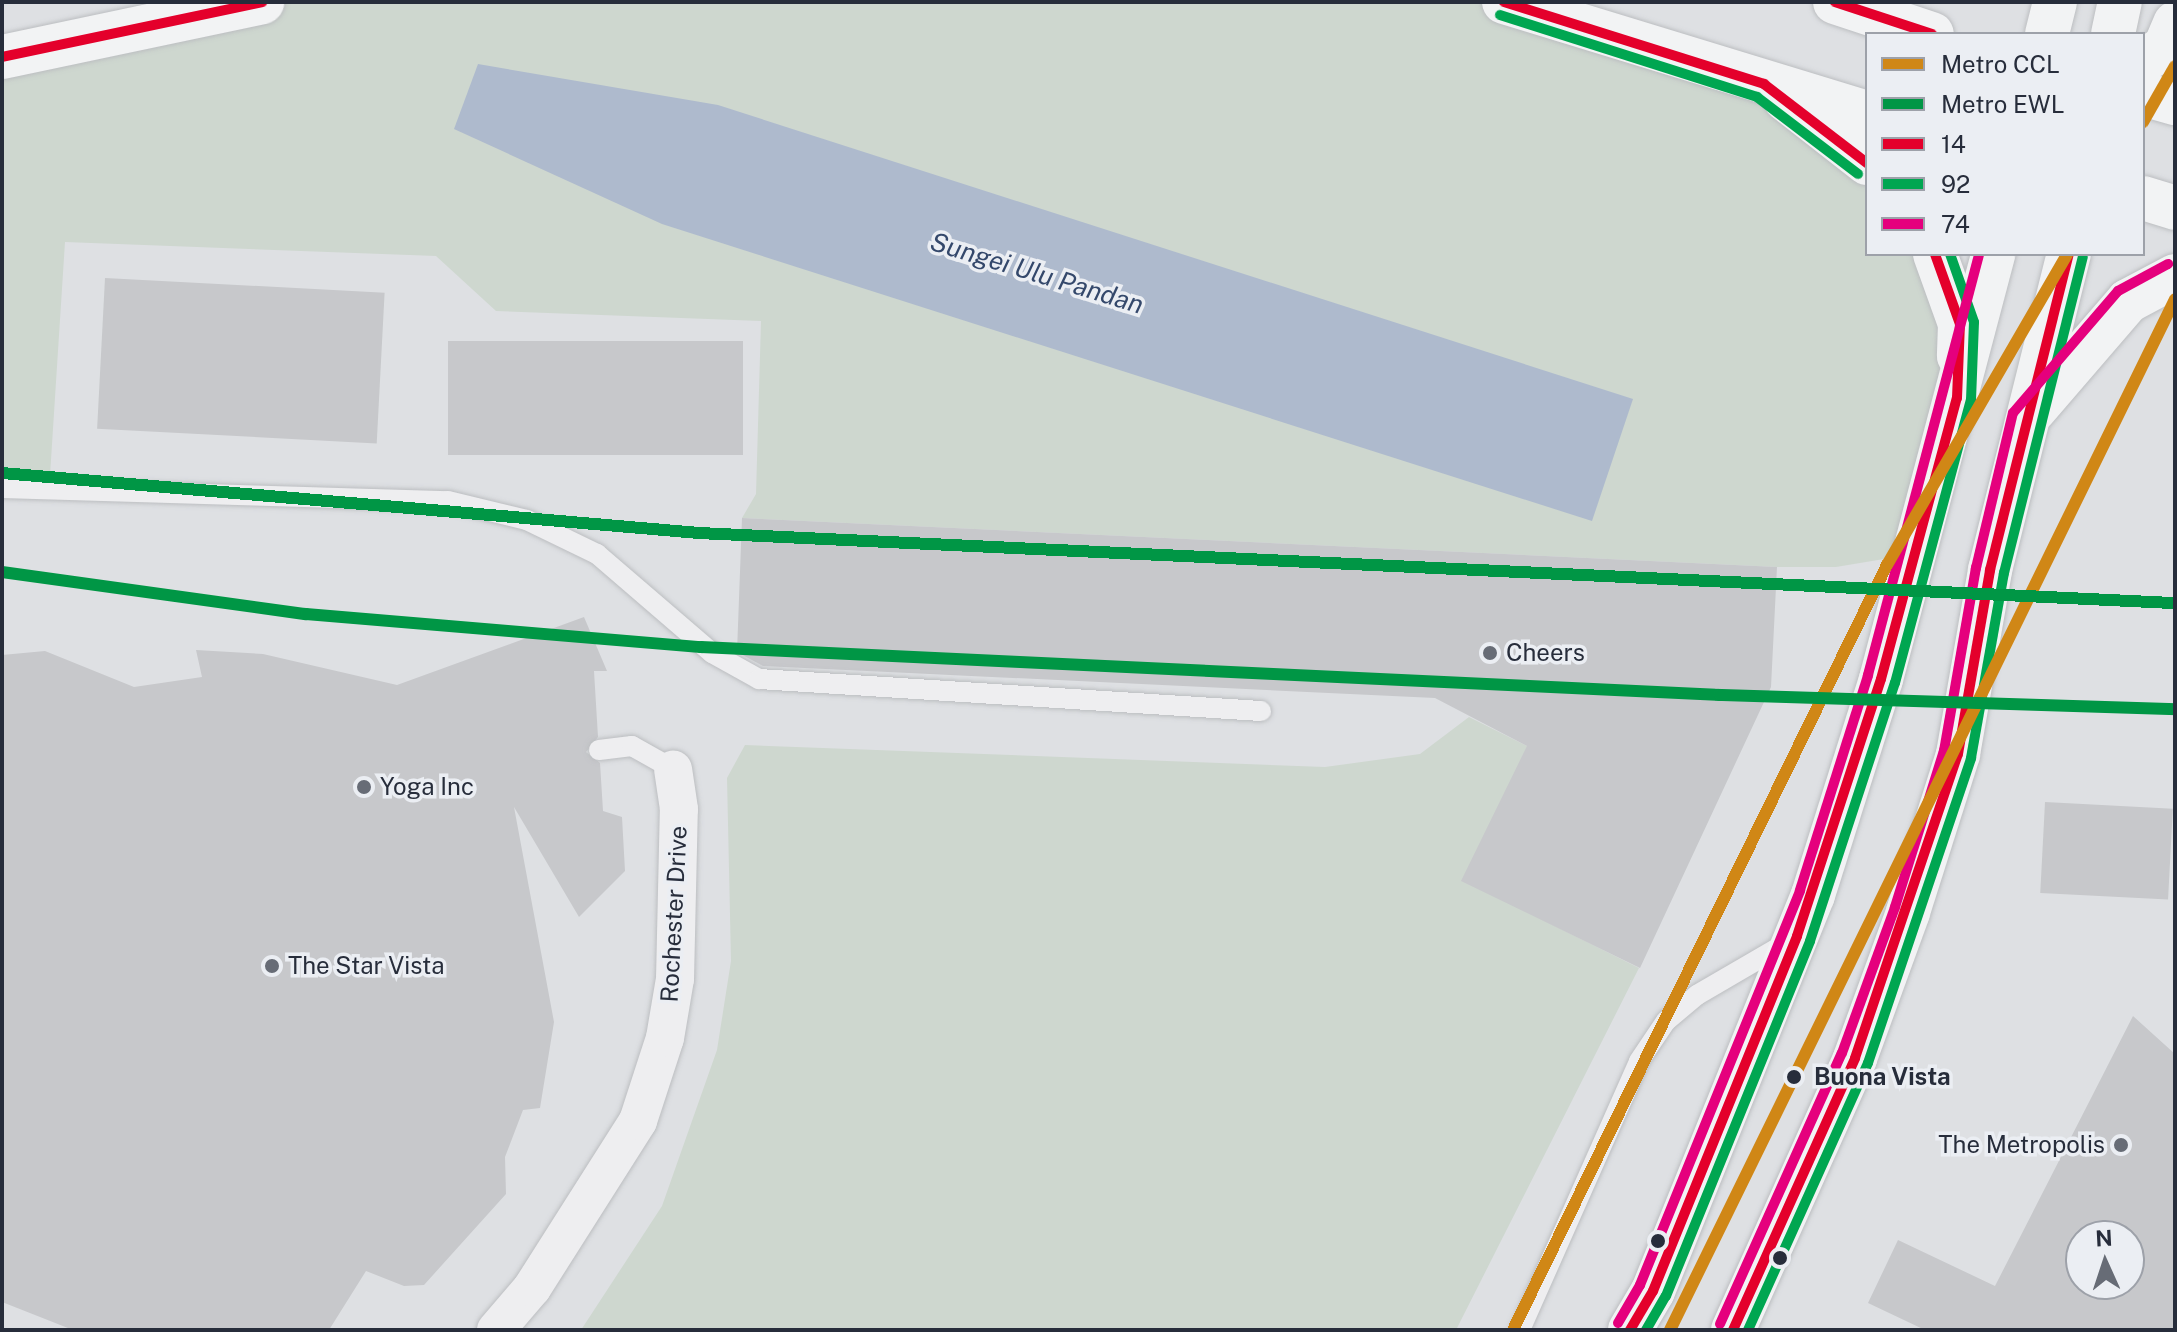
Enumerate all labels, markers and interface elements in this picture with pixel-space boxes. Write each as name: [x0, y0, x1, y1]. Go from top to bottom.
legend: [1865, 32, 2145, 256]
text: Metro CCL: [1941, 50, 2060, 78]
text: Metro EWL: [1941, 90, 2065, 118]
text: 14: [1941, 130, 1966, 158]
text: 92: [1941, 170, 1970, 198]
text: 74: [1941, 210, 1970, 238]
water label: Sungei Ulu Pandan: [927, 226, 1147, 320]
place label: Cheers: [1506, 639, 1585, 667]
marker: Cheers: [1481, 644, 1499, 662]
place label: Yoga Inc: [380, 773, 474, 801]
marker: Yoga Inc: [355, 778, 373, 796]
street label: Rochester Drive: [655, 825, 693, 1003]
place label: The Star Vista: [288, 952, 445, 980]
marker: The Star Vista: [263, 957, 281, 975]
place label: Buona Vista: [1814, 1063, 1951, 1091]
marker: Buona Vista: [1781, 1064, 1807, 1090]
place label: The Metropolis: [1938, 1131, 2105, 1159]
marker: The Metropolis: [2112, 1136, 2130, 1154]
north arrow: [2065, 1220, 2145, 1300]
text: N: [2095, 1225, 2113, 1251]
unlabelled marker: [1650, 1233, 1666, 1249]
unlabelled marker: [1772, 1250, 1788, 1266]

